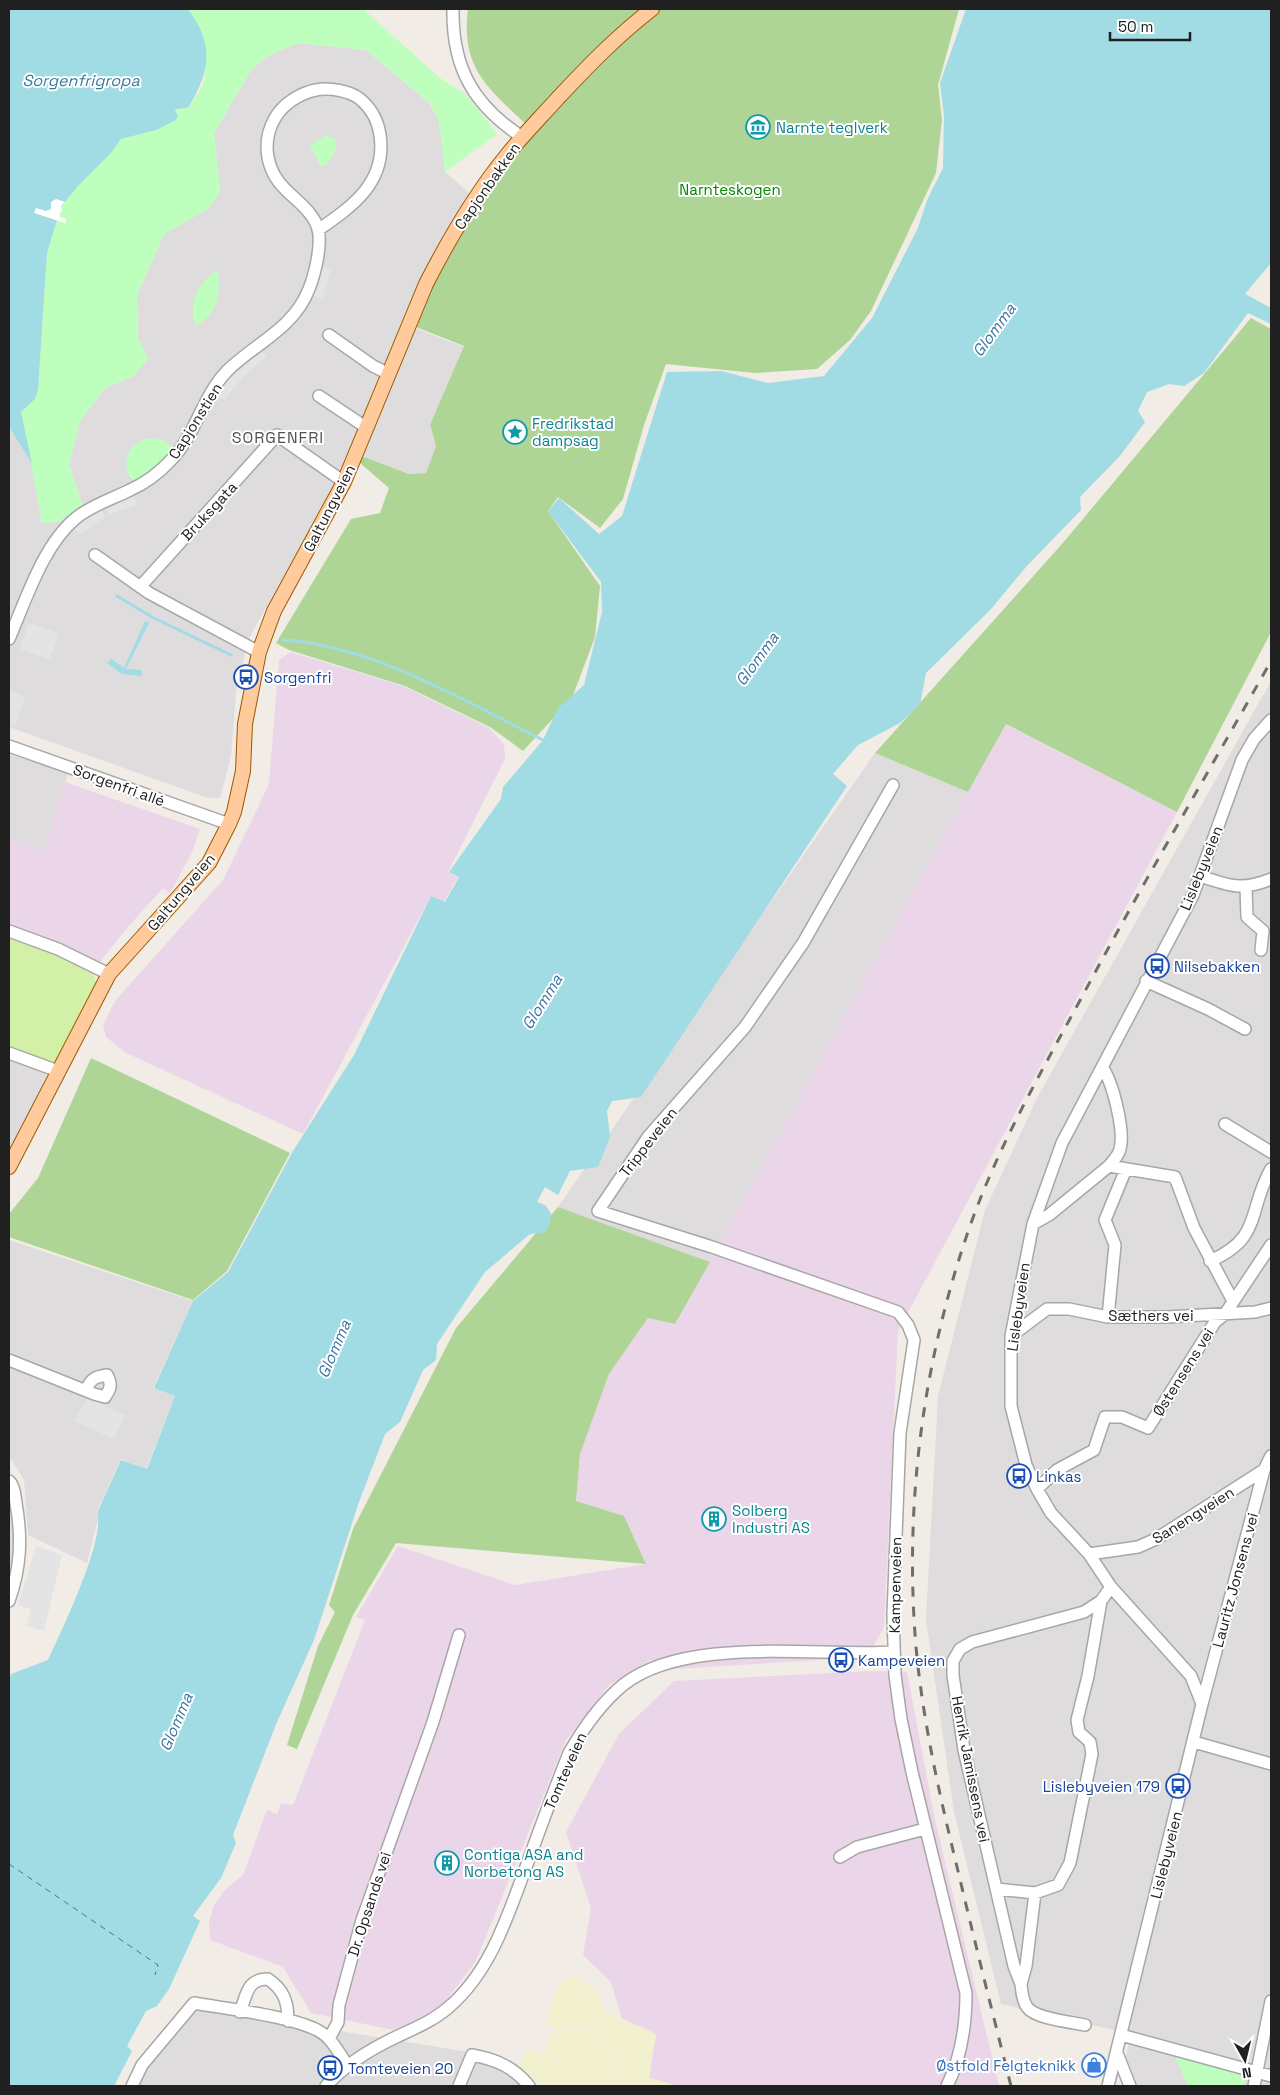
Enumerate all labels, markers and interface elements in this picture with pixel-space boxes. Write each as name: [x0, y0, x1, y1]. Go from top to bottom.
scale bar: [1110, 10, 1190, 42]
text: 50 m: [1118, 17, 1153, 36]
water label: Sorgenfrigropa: [22, 70, 140, 91]
museum icon: Narnte teglverk: [745, 114, 771, 140]
place label: Narnte teglverk: [776, 118, 888, 137]
street label: Capjonbakken: [450, 139, 524, 233]
park label: Narnteskogen: [679, 180, 781, 199]
water label: Glomma: [968, 298, 1021, 361]
street label: Capjonstien: [164, 379, 226, 463]
place label: Fredrikstad dampsag: [532, 414, 614, 450]
place icon: Fredrikstad dampsag: [502, 419, 528, 445]
district label: SORGENFRI: [232, 427, 324, 448]
street label: Galtungveien: [299, 461, 359, 555]
street label: Bruksgata: [177, 477, 241, 544]
water label: Glomma: [731, 627, 784, 690]
bus stop icon: Sorgenfri: [233, 664, 259, 690]
place label: Sorgenfri: [264, 668, 331, 687]
street label: Sorgenfri allé: [71, 760, 167, 810]
street label: Lislebyveien: [1175, 823, 1227, 913]
street label: Galtungveien: [143, 849, 219, 935]
bus stop icon: Nilsebakken: [1144, 953, 1170, 979]
place label: Nilsebakken: [1174, 957, 1260, 976]
water label: Glomma: [517, 970, 568, 1033]
street label: Trippeveien: [615, 1103, 681, 1181]
street label: Lislebyveien: [1002, 1261, 1034, 1353]
street label: Sæthers vei: [1108, 1306, 1194, 1325]
water label: Glomma: [312, 1316, 356, 1381]
street label: Østensens vei: [1148, 1324, 1218, 1420]
bus stop icon: Linkas: [1006, 1463, 1032, 1489]
place label: Linkas: [1036, 1467, 1082, 1486]
street label: Sanengveien: [1148, 1482, 1238, 1548]
place label: Solberg Industri AS: [732, 1501, 810, 1537]
building icon: Solberg Industri AS: [701, 1506, 727, 1532]
street label: Lauritz Jonsens vei: [1208, 1511, 1262, 1649]
street label: Kampenveien: [885, 1537, 905, 1633]
bus stop icon: Kampeveien: [828, 1647, 854, 1673]
place label: Kampeveien: [858, 1651, 945, 1670]
water label: Glomma: [154, 1689, 198, 1754]
street label: Henrik Jamissens vei: [947, 1694, 995, 1844]
street label: Tomteveien: [539, 1729, 591, 1813]
bus stop icon: Lislebyveien 179: [1165, 1773, 1191, 1799]
place label: Lislebyveien 179: [1043, 1777, 1160, 1796]
street label: Lislebyveien: [1146, 1809, 1186, 1901]
place label: Contiga ASA and Norbetong AS: [464, 1845, 584, 1881]
street label: Dr. Opsands vei: [343, 1849, 395, 1959]
building icon: Contiga ASA and Norbetong AS: [434, 1850, 460, 1876]
north arrow: [1220, 2035, 1270, 2085]
shop icon: Østfold Felgteknikk: [1081, 2052, 1107, 2078]
bus stop icon: Tomteveien 20: [317, 2055, 343, 2081]
place label: Østfold Felgteknikk: [936, 2056, 1076, 2075]
place label: Tomteveien 20: [348, 2059, 453, 2078]
text: N: [1241, 2063, 1253, 2082]

